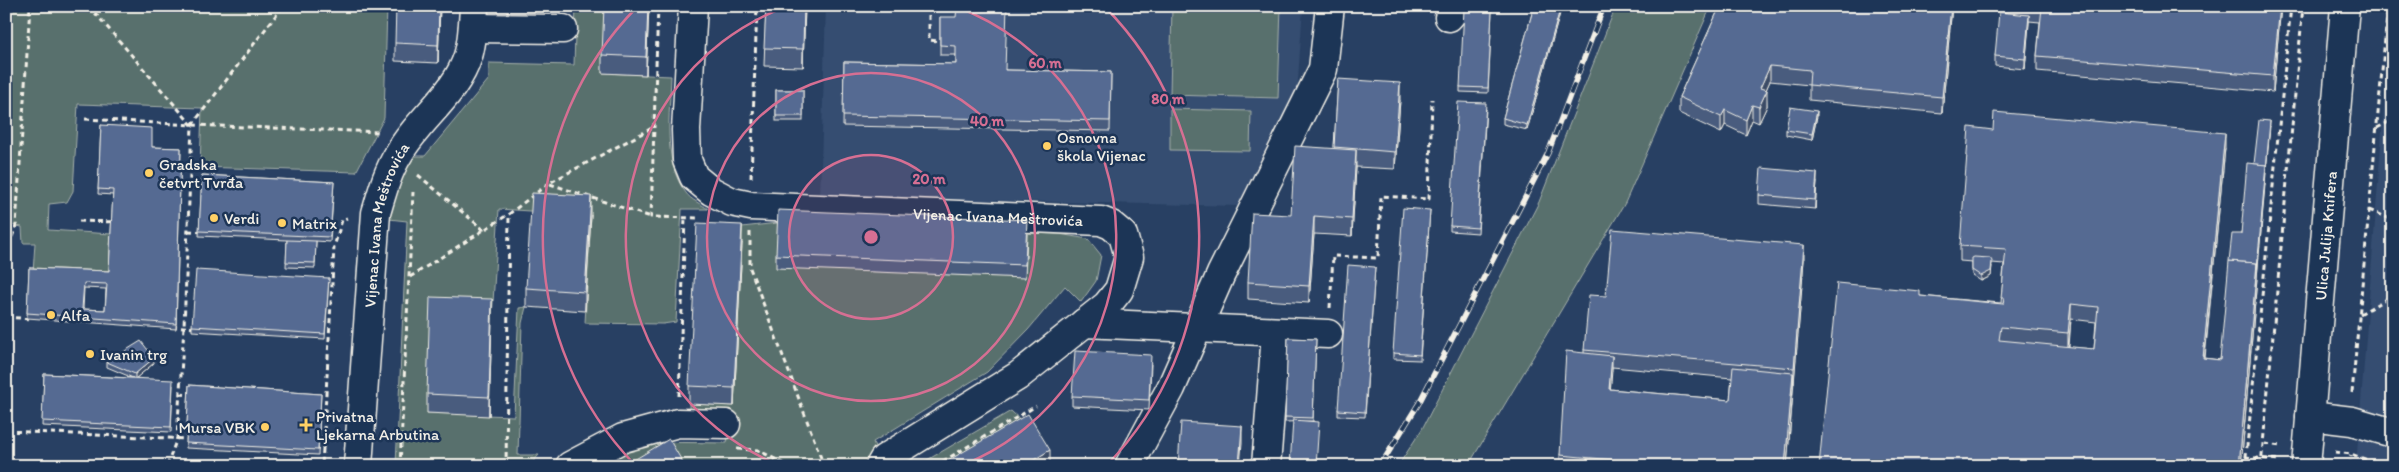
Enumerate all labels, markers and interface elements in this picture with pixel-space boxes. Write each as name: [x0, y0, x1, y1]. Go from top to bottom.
text: 60 m: [1028, 54, 1062, 72]
text: 80 m: [1151, 90, 1185, 108]
text: 40 m: [970, 112, 1005, 130]
place label: Osnovna škola Vijenac: [1057, 128, 1146, 165]
street label: Vijenac Ivana Meštrovića: [360, 138, 414, 308]
marker: Osnovna škola Vijenac: [1041, 140, 1053, 152]
place label: Gradska četvrt Tvrđa: [159, 155, 244, 192]
marker: Gradska četvrt Tvrđa: [143, 167, 155, 179]
text: 20 m: [912, 170, 946, 188]
street label: Ulica Julija Knifera: [2311, 170, 2341, 301]
street label: Vijenac Ivana Meštrovića: [913, 204, 1084, 230]
place label: Verdi: [224, 209, 259, 228]
marker: Verdi: [208, 212, 220, 224]
place label: Matrix: [292, 214, 337, 233]
marker: Matrix: [276, 217, 288, 229]
centre of rings: [862, 228, 880, 246]
place label: Alfa: [61, 306, 91, 325]
marker: Alfa: [45, 309, 57, 321]
place label: Ivanin trg: [100, 345, 168, 364]
marker: Ivanin trg: [84, 348, 96, 360]
place label: Privatna Ljekarna Arbutina: [316, 407, 440, 444]
place label: Mursa VBK: [179, 418, 256, 437]
marker: Privatna Ljekarna Arbutina: [300, 419, 312, 431]
marker: Mursa VBK: [259, 421, 271, 433]

